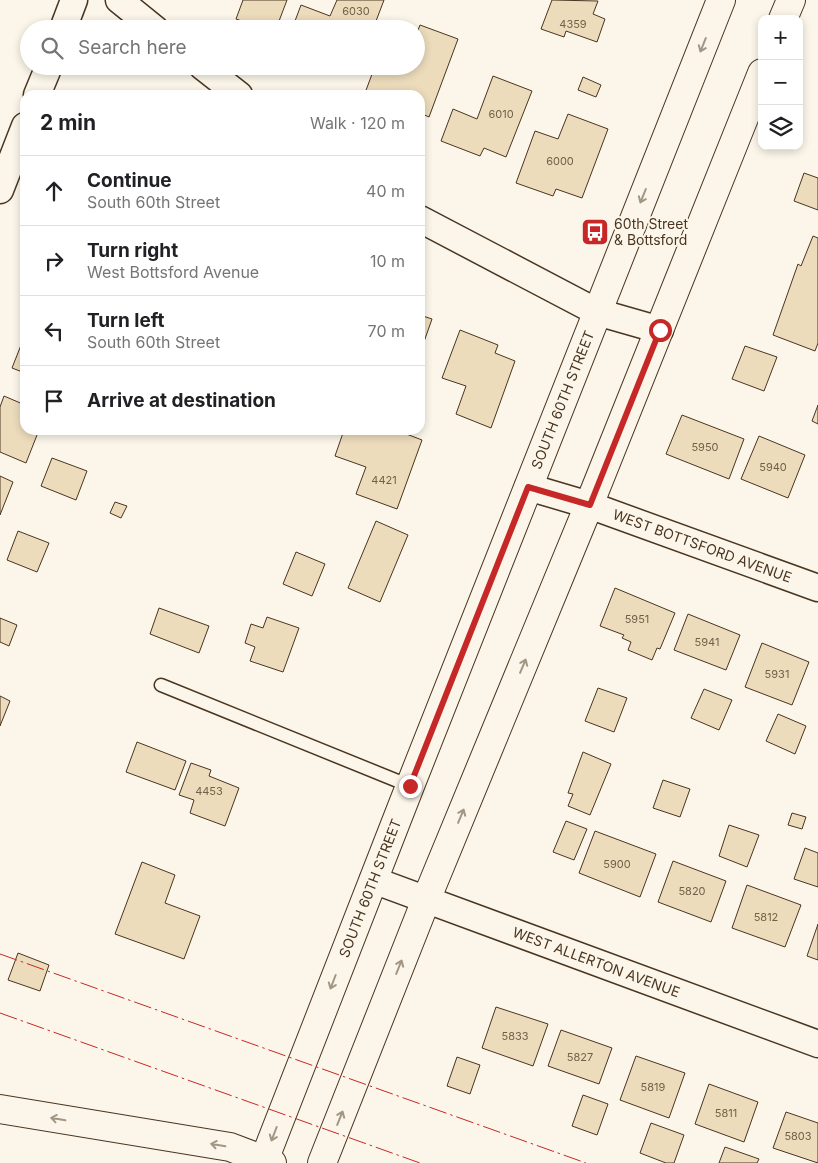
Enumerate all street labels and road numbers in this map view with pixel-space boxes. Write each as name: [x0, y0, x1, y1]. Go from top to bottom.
street label: SOUTH 60TH STREET: [527, 328, 597, 471]
street label: WEST BOTTSFORD AVENUE: [611, 505, 794, 586]
street label: SOUTH 60TH STREET: [335, 816, 404, 960]
street label: WEST ALLERTON AVENUE: [510, 923, 683, 1000]

